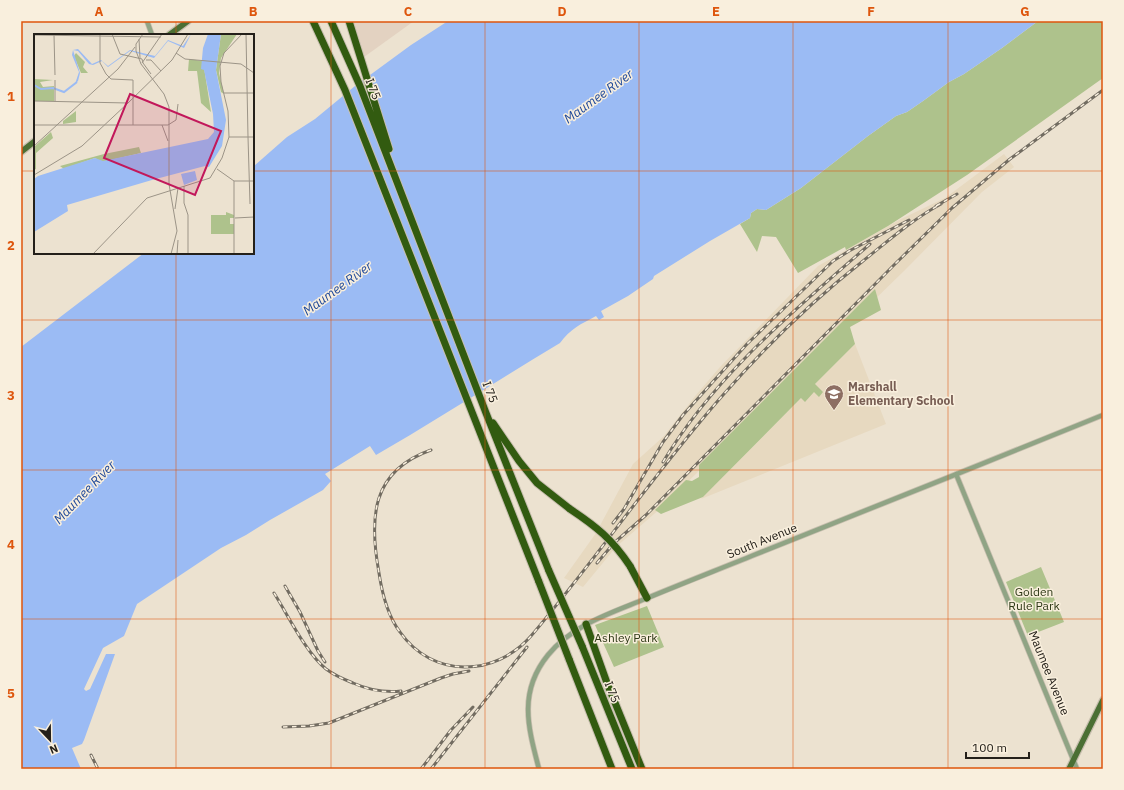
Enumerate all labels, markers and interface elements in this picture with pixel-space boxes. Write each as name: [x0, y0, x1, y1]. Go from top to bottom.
text: A: [95, 3, 104, 20]
text: B: [249, 3, 258, 20]
text: C: [404, 3, 413, 20]
text: D: [557, 3, 567, 20]
text: E: [712, 3, 720, 20]
text: F: [867, 3, 875, 20]
text: G: [1020, 3, 1030, 20]
inset map: [34, 34, 254, 254]
water label: Maumee River: [560, 65, 637, 127]
street label: I 75: [362, 76, 385, 102]
text: 1: [7, 88, 15, 105]
text: 2: [7, 237, 15, 254]
water label: Maumee River: [299, 257, 376, 319]
street label: I 75: [480, 379, 501, 405]
place label: Marshall Elementary School: [848, 379, 954, 408]
school or university icon: Marshall Elementary School: [823, 383, 845, 411]
text: 3: [7, 387, 15, 404]
water label: Maumee River: [50, 456, 120, 528]
street label: South Avenue: [724, 519, 800, 561]
text: 4: [7, 536, 15, 553]
park label: Golden Rule Park: [1008, 584, 1060, 613]
street label: Maumee Avenue: [1026, 628, 1073, 718]
park label: Ashley Park: [594, 630, 658, 645]
street label: I 75: [601, 679, 624, 705]
text: 5: [7, 685, 15, 702]
north arrow: [30, 720, 70, 760]
scale bar: [966, 734, 1029, 760]
text: 100 m: [972, 740, 1007, 755]
text: N: [47, 741, 60, 757]

